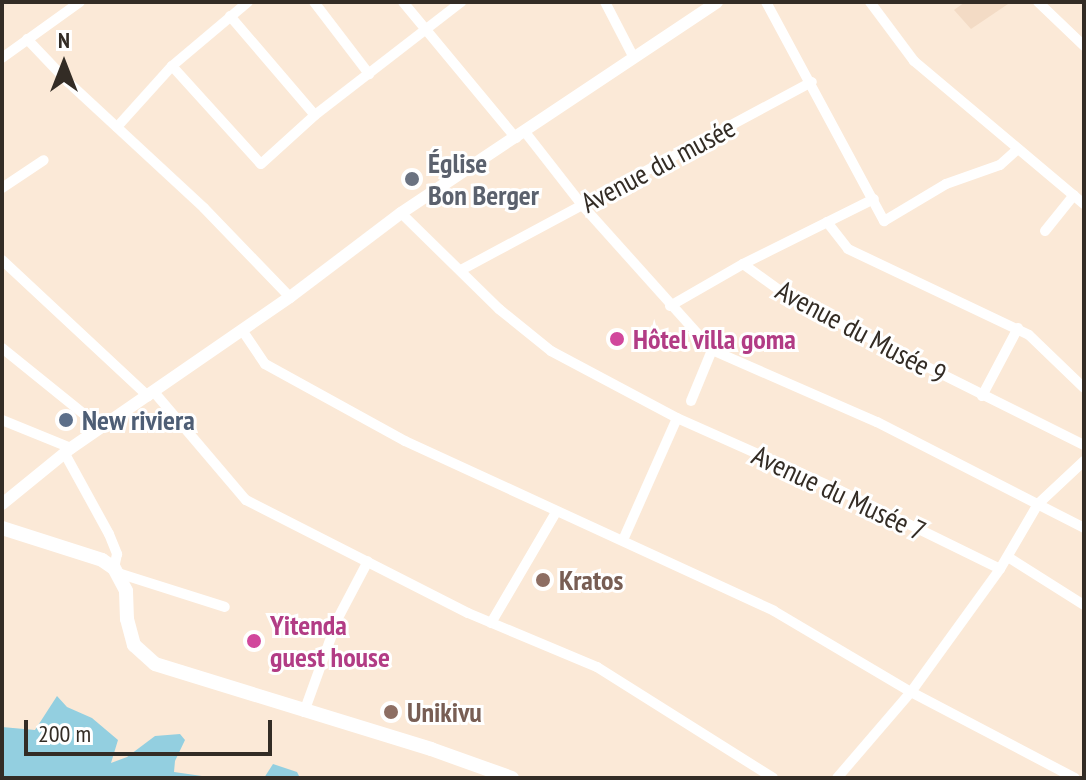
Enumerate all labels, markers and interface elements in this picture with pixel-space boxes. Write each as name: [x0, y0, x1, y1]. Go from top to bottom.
north arrow: [24, 24, 104, 104]
text: N: [58, 26, 70, 54]
street label: Avenue du musée: [575, 110, 741, 220]
place label: Église Bon Berger: [428, 146, 539, 212]
marker: Église Bon Berger: [403, 170, 421, 188]
street label: Avenue du Musée 9: [770, 273, 952, 391]
place label: Hôtel villa goma: [633, 322, 796, 356]
marker: Hôtel villa goma: [608, 330, 626, 348]
place label: New riviera: [82, 403, 195, 437]
marker: New riviera: [57, 411, 75, 429]
street label: Avenue du Musée 7: [747, 438, 931, 548]
place label: Kratos: [559, 563, 623, 597]
marker: Kratos: [534, 571, 552, 589]
place label: Yitenda guest house: [270, 608, 390, 674]
marker: Yitenda guest house: [245, 632, 263, 650]
place label: Unikivu: [407, 695, 482, 729]
marker: Unikivu: [382, 703, 400, 721]
scale bar: [28, 704, 276, 754]
text: 200 m: [38, 718, 91, 749]

